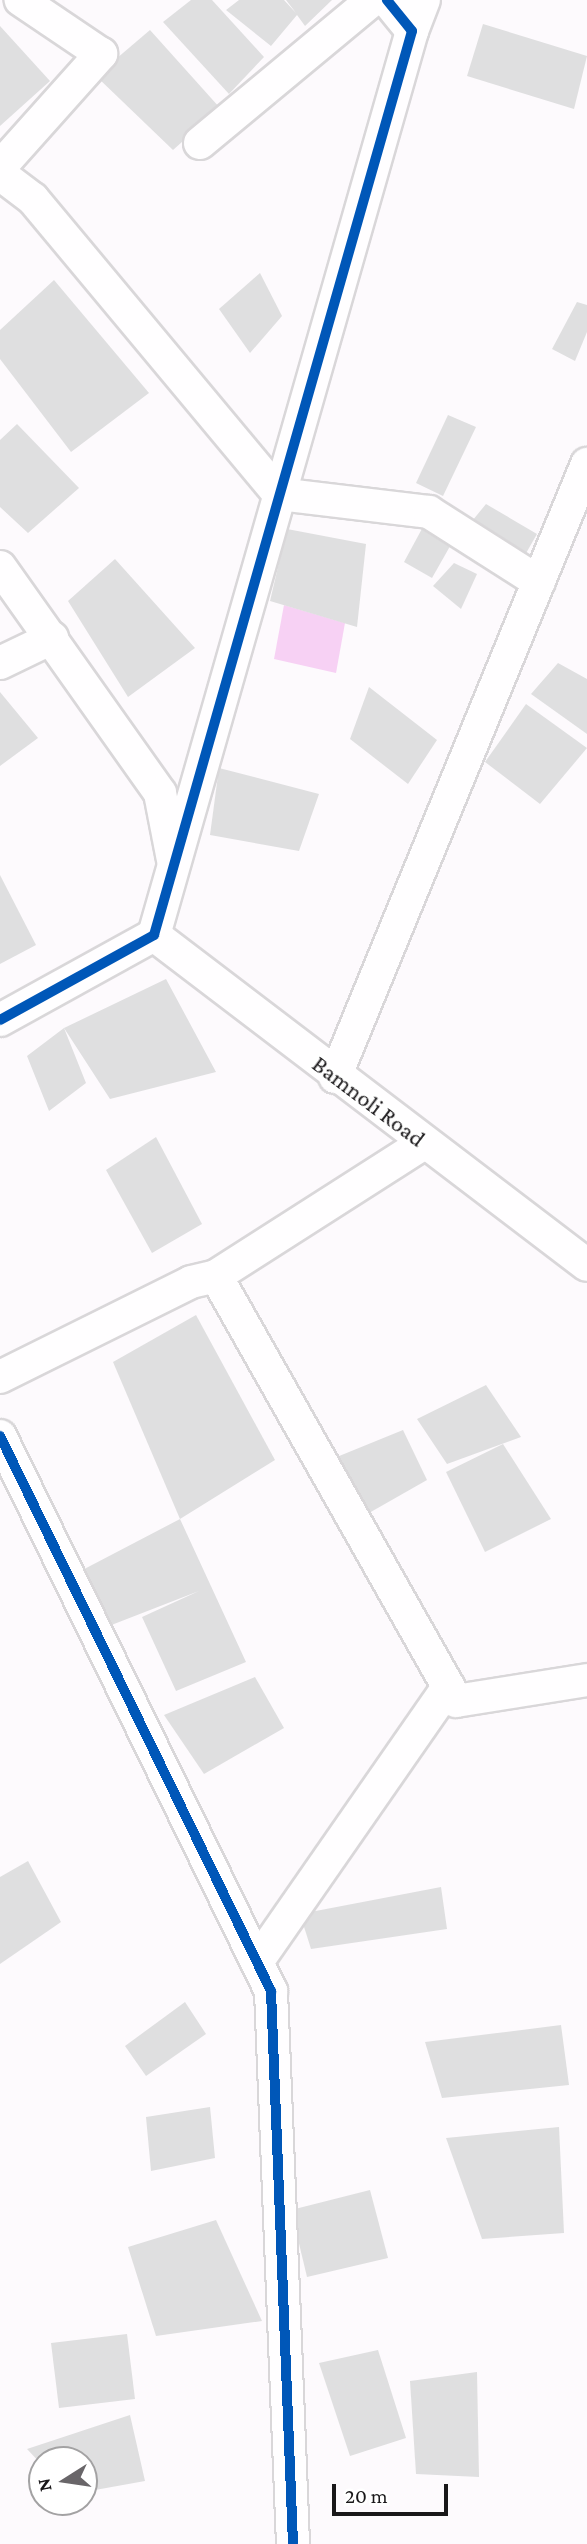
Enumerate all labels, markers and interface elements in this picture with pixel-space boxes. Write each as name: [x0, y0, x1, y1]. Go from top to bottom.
street label: Bamnoli Road: [307, 1049, 431, 1153]
north arrow: [28, 2446, 98, 2516]
scale bar: [335, 2470, 450, 2514]
text: N: [32, 2477, 56, 2494]
text: 20 m: [345, 2484, 388, 2508]

